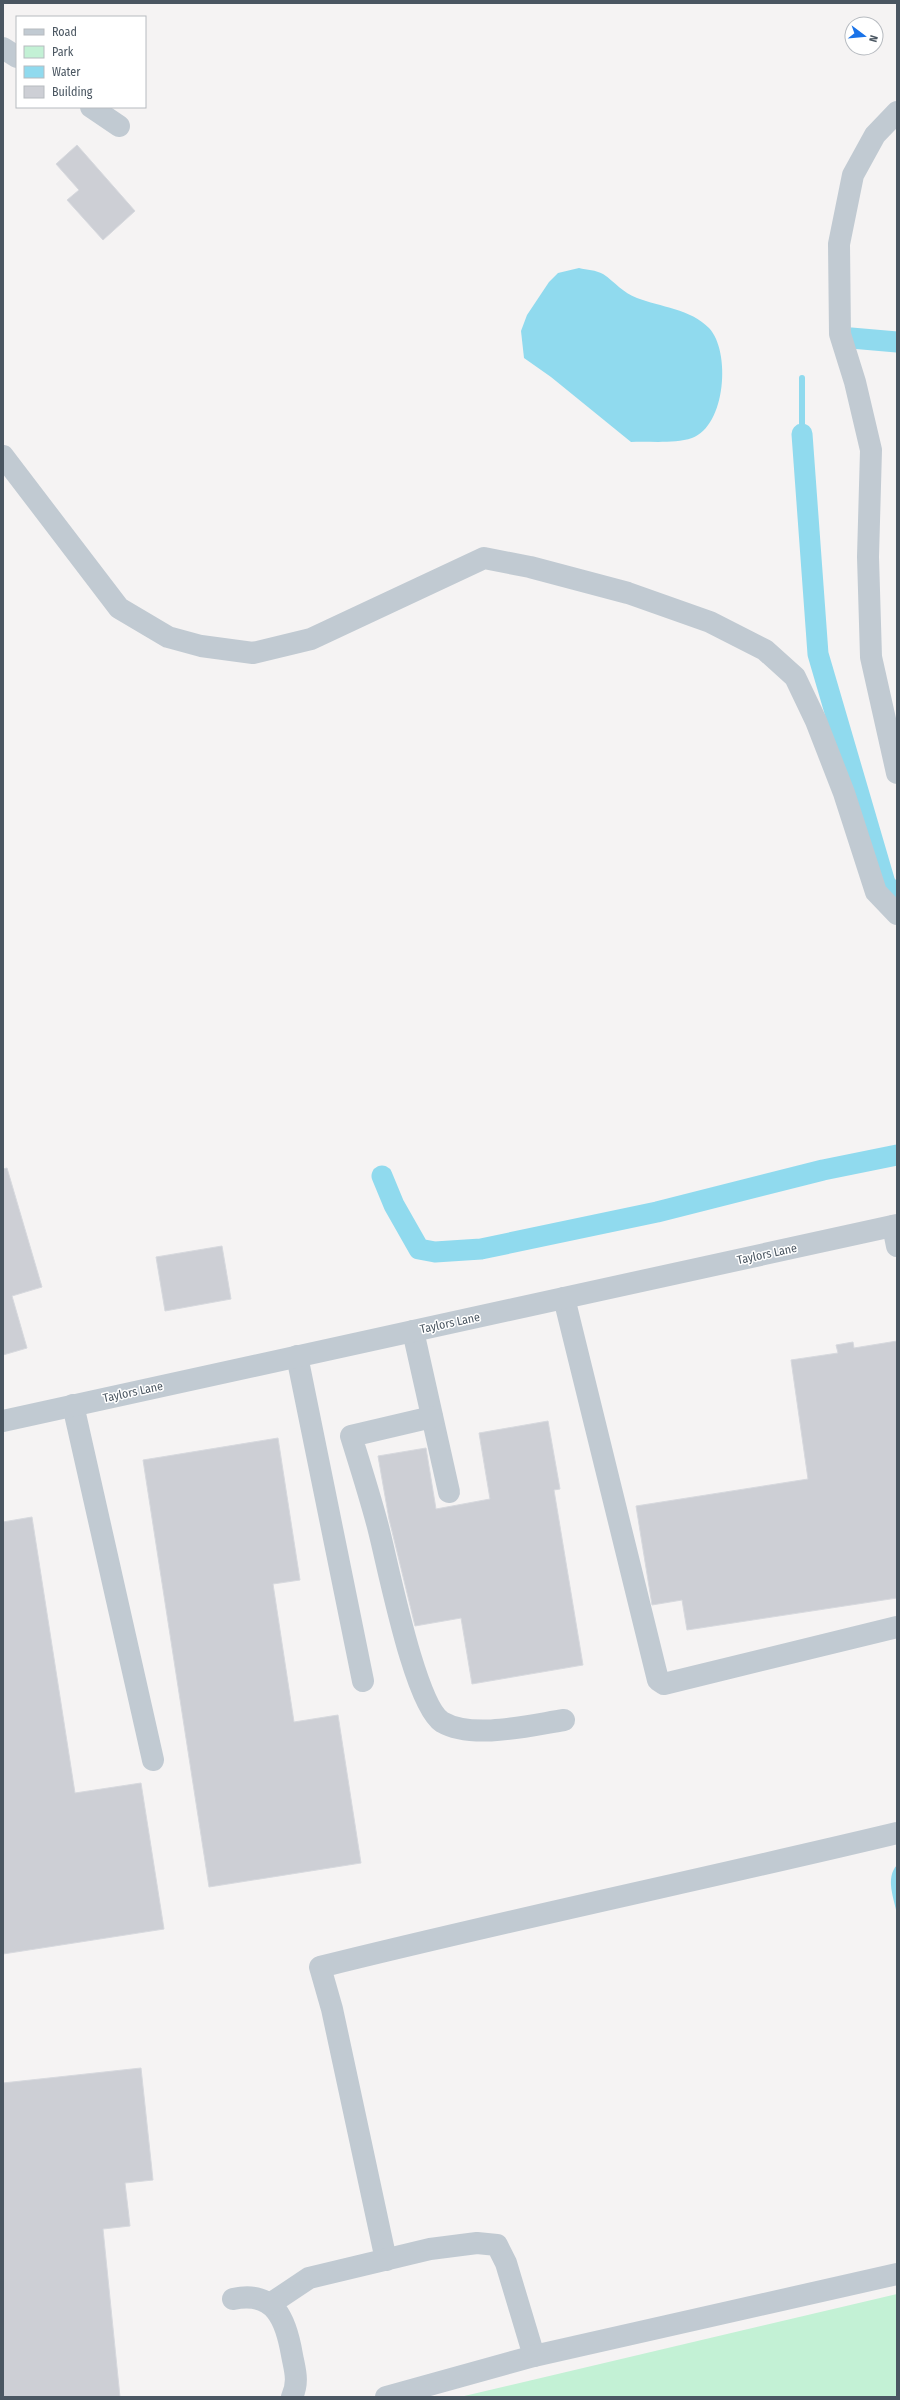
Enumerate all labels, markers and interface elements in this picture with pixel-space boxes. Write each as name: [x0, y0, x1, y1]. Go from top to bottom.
legend: [16, 16, 146, 108]
north arrow: [844, 16, 884, 56]
text: Road: [52, 25, 77, 39]
text: N: [866, 34, 880, 44]
text: Park: [52, 45, 74, 59]
text: Water: [52, 65, 81, 79]
text: Building: [52, 85, 93, 99]
street label: Taylors Lane: [736, 1241, 798, 1267]
street label: Taylors Lane: [419, 1310, 481, 1336]
street label: Taylors Lane: [102, 1379, 164, 1405]

